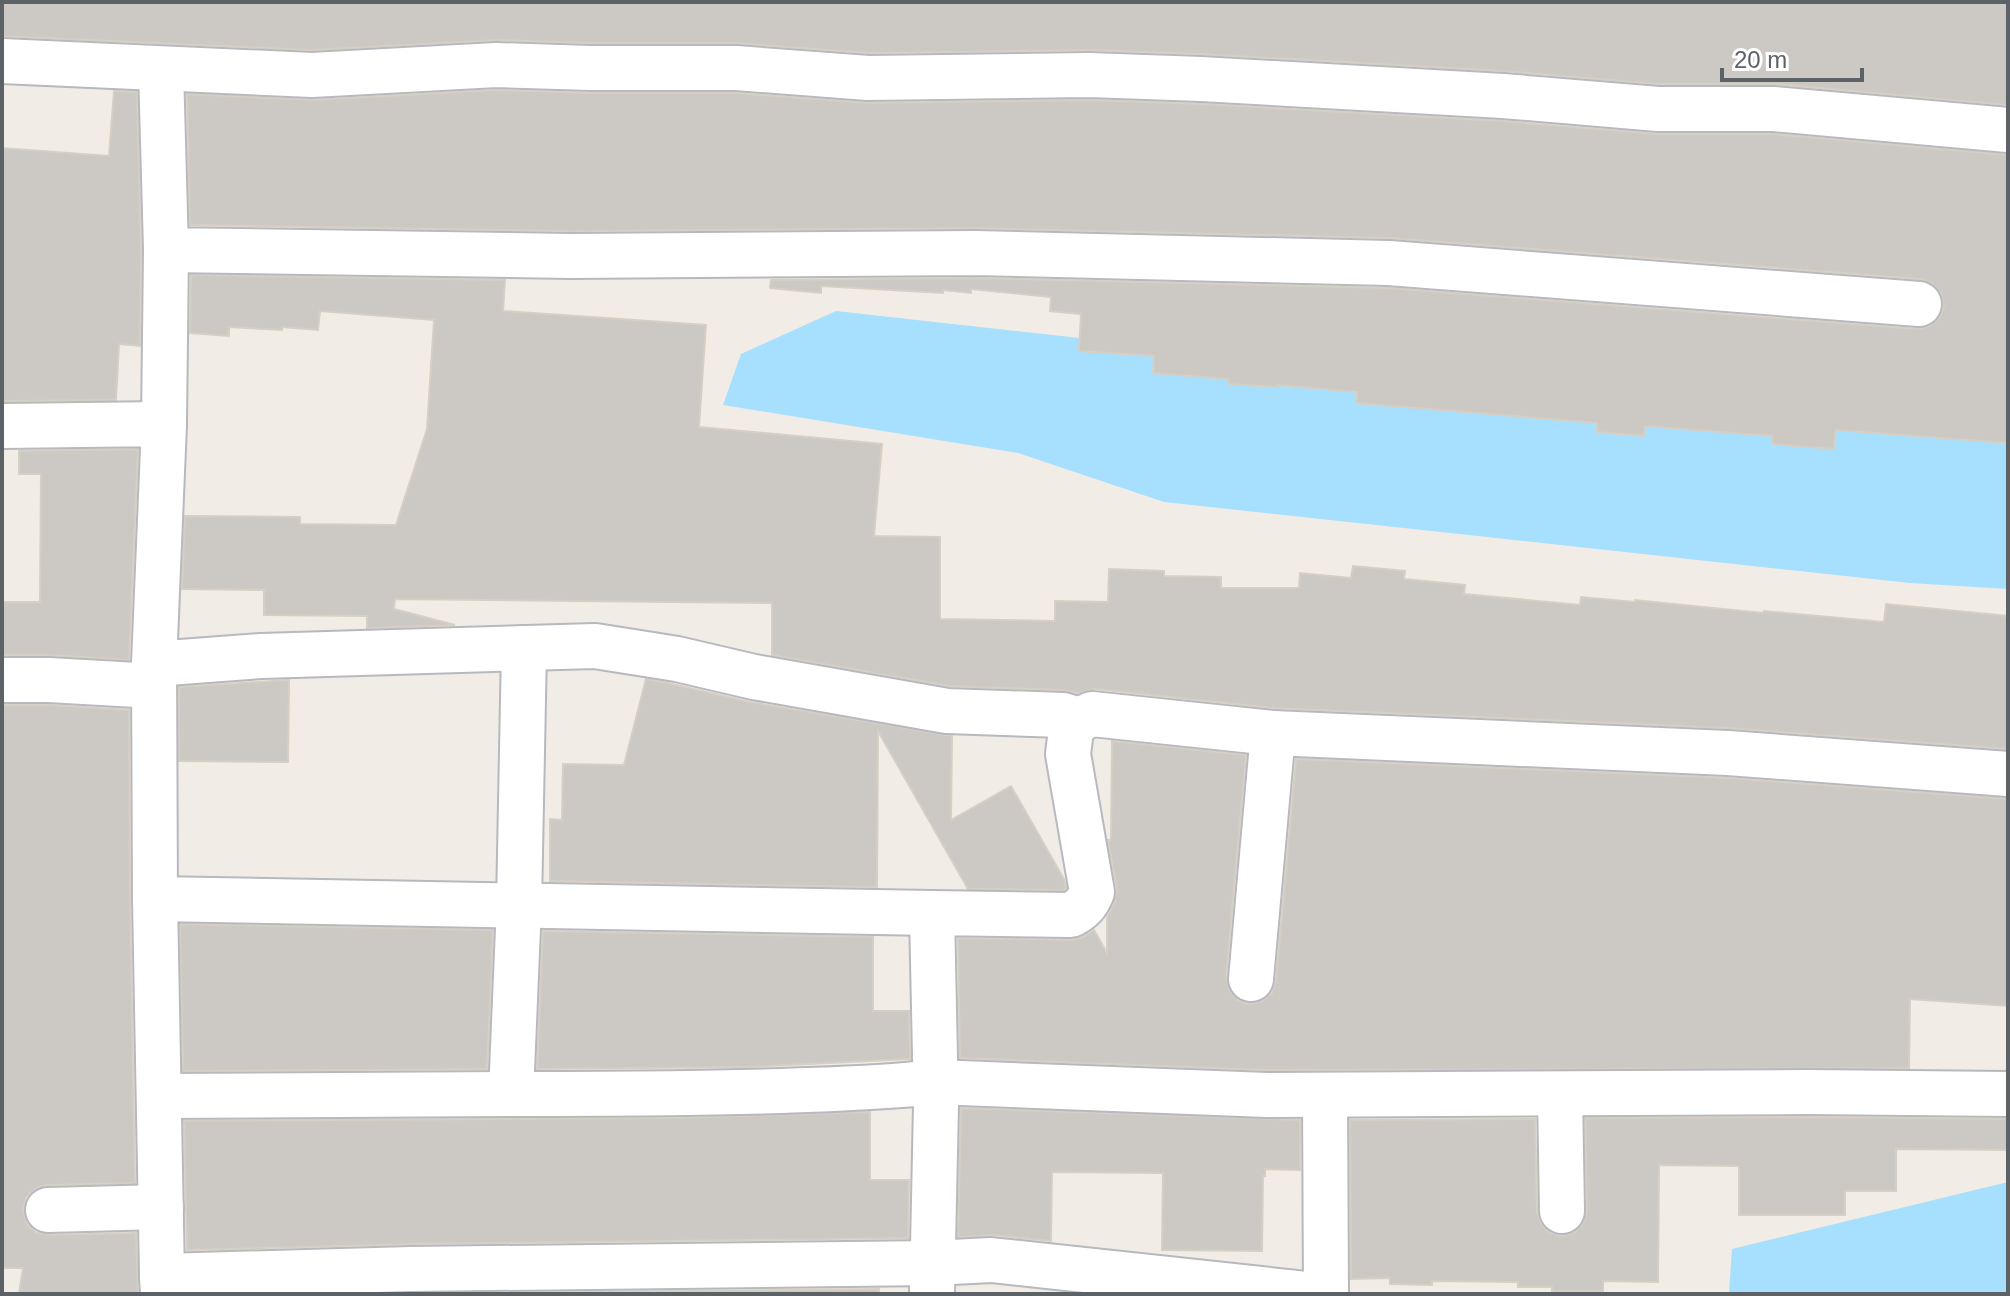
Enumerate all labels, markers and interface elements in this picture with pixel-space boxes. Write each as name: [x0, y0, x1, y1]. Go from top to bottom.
scale bar: [1722, 32, 1862, 82]
text: 20 m: [1734, 46, 1787, 73]

